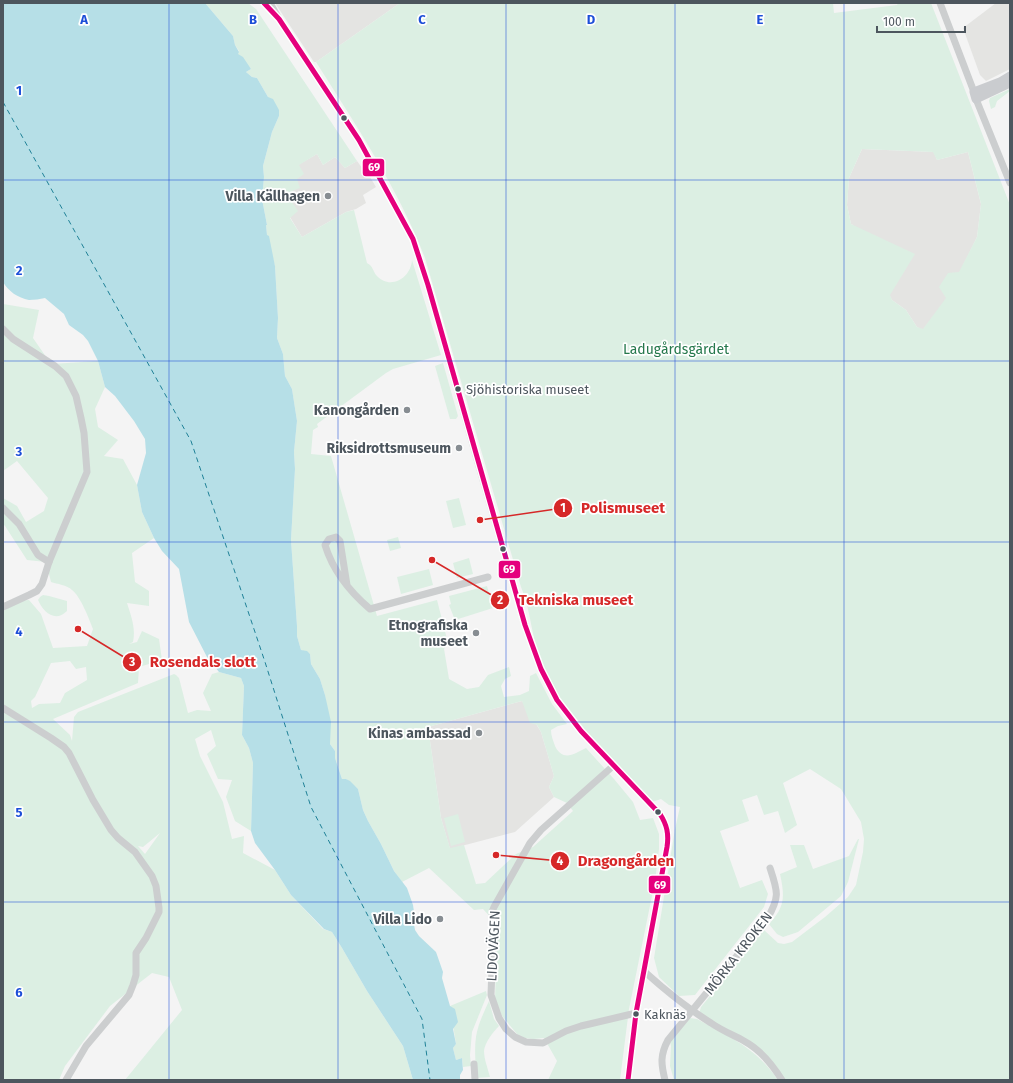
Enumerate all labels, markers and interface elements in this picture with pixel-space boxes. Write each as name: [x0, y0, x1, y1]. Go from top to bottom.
scale bar: [877, 8, 965, 34]
text: A: [79, 12, 88, 27]
text: B: [249, 12, 257, 27]
text: C: [418, 12, 426, 27]
text: D: [587, 12, 596, 27]
text: E: [757, 12, 764, 27]
text: 100 m: [883, 15, 915, 29]
text: 1: [16, 83, 22, 98]
unlabelled marker: [339, 113, 349, 123]
line badge: 69: [362, 158, 385, 177]
text: 69: [368, 161, 380, 174]
place label: Villa Källhagen: [224, 188, 320, 205]
marker: Villa Källhagen: [323, 191, 333, 201]
text: 2: [16, 263, 23, 278]
park label: Ladugårdsgärdet: [623, 341, 730, 358]
place label: Sjöhistoriska museet: [466, 382, 589, 397]
marker: Sjöhistoriska museet: [453, 384, 463, 394]
place label: Kanongården: [314, 402, 399, 419]
marker: Kanongården: [402, 405, 412, 415]
place label: Riksidrottsmuseum: [327, 440, 451, 457]
marker: Riksidrottsmuseum: [454, 443, 464, 453]
text: 3: [15, 444, 23, 459]
callout: Polismuseet: [553, 495, 673, 522]
text: Polismuseet: [581, 499, 665, 517]
text: 1: [560, 501, 566, 515]
unlabelled marker: [498, 544, 508, 554]
line badge: 69: [498, 560, 521, 579]
text: 69: [503, 563, 515, 576]
callout: Tekniska museet: [490, 586, 641, 613]
text: Tekniska museet: [519, 591, 634, 609]
text: 2: [497, 593, 503, 607]
place label: Etnografiska museet: [388, 617, 469, 650]
text: 4: [15, 624, 23, 639]
marker: Etnografiska museet: [471, 628, 481, 638]
callout: Rosendals slott: [122, 648, 265, 675]
text: Rosendals slott: [150, 653, 256, 671]
text: 3: [128, 655, 135, 669]
place label: Kinas ambassad: [368, 725, 471, 742]
marker: Kinas ambassad: [474, 728, 484, 738]
text: 5: [16, 805, 23, 820]
unlabelled marker: [653, 807, 663, 817]
callout: Dragongården: [550, 847, 682, 874]
text: Dragongården: [578, 852, 674, 870]
text: 4: [557, 854, 564, 868]
line badge: 69: [648, 875, 671, 894]
text: 69: [654, 879, 666, 892]
street label: MÖRKA KROKEN: [700, 908, 776, 998]
street label: LIDOVÄGEN: [483, 910, 504, 982]
place label: Villa Lido: [372, 911, 432, 928]
marker: Villa Lido: [435, 914, 445, 924]
text: 6: [15, 985, 23, 1000]
place label: Kaknäs: [644, 1007, 686, 1022]
marker: Kaknäs: [631, 1009, 641, 1019]

